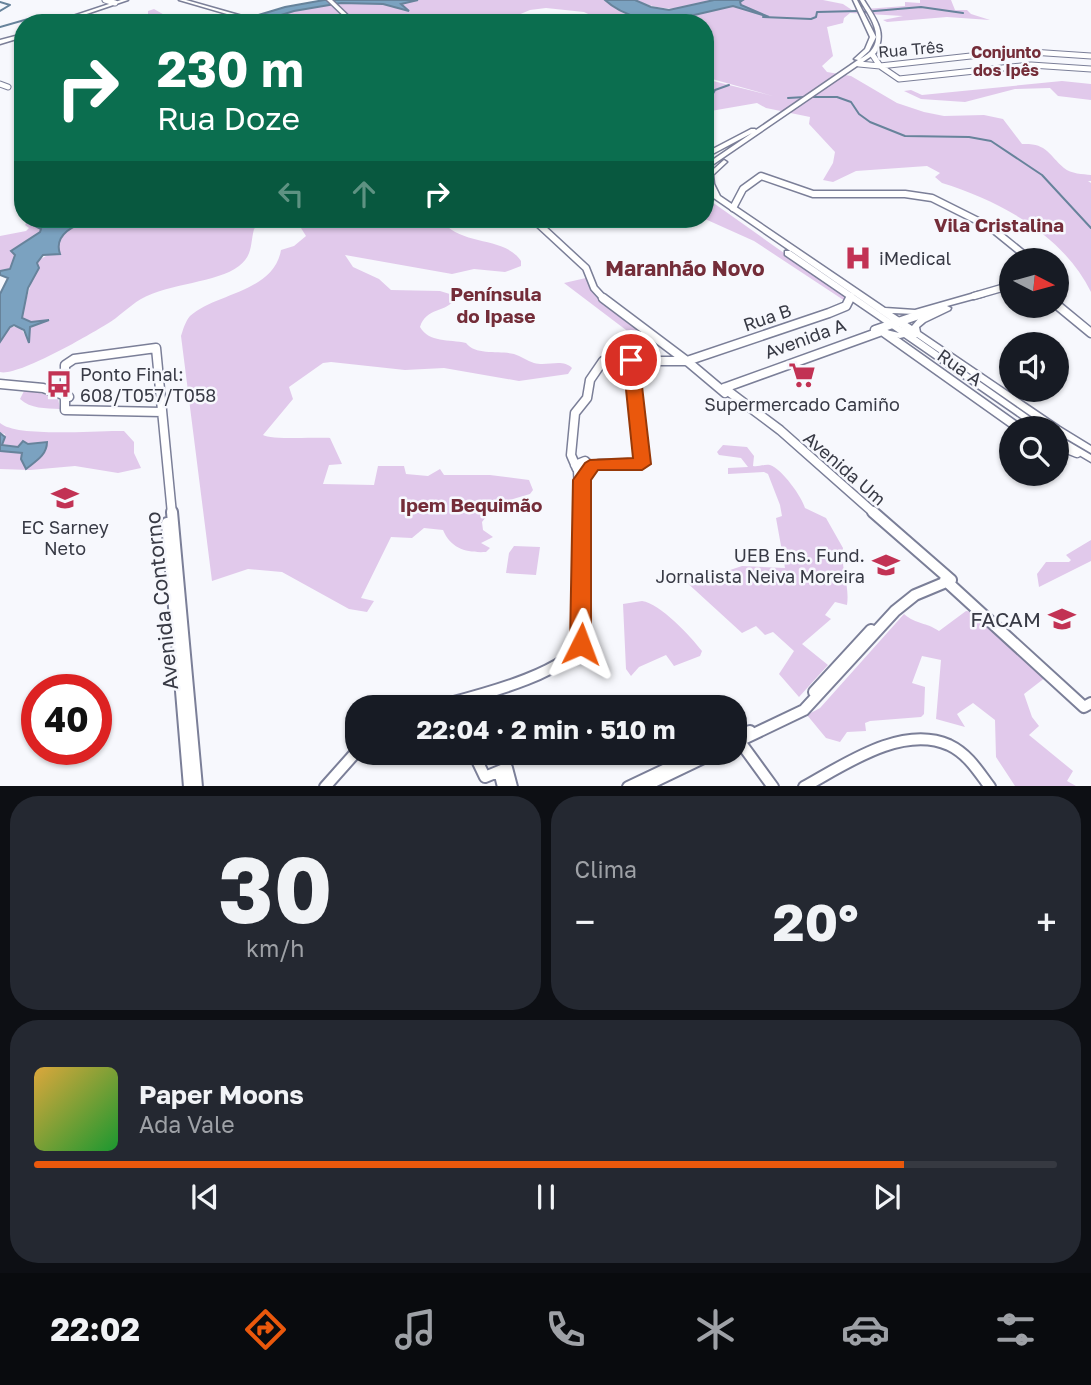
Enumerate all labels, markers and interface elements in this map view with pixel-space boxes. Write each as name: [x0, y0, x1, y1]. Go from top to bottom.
street label: Rua Três: [877, 36, 945, 62]
text: 230 m: [157, 39, 304, 98]
icon: right: [42, 42, 133, 133]
district label: Conjunto dos Ipês: [971, 42, 1042, 80]
text: Rua Doze: [157, 99, 300, 137]
icon: left: [272, 175, 310, 213]
icon: ahead: [345, 175, 383, 213]
icon: right: [418, 175, 456, 213]
district label: Vila Cristalina: [934, 213, 1064, 236]
hospital icon: iMedical: [843, 243, 873, 273]
place label: iMedical: [879, 247, 952, 269]
north arrow: [999, 248, 1069, 318]
map controls: [999, 248, 1069, 486]
district label: Maranhão Novo: [605, 255, 765, 281]
district label: Península do Ipase: [450, 282, 542, 327]
street label: Rua B: [740, 299, 794, 335]
street label: Avenida A: [761, 313, 849, 363]
pin: [601, 330, 661, 390]
button: sound: [999, 332, 1069, 402]
icon: arrive: [612, 341, 650, 379]
street label: Rua A: [933, 344, 987, 390]
supermarket icon: Supermercado Camiño: [787, 360, 817, 390]
place label: Ponto Final: 608/T057/T058: [80, 363, 216, 406]
bus stop icon: Ponto Final: 608/T057/T058: [44, 369, 74, 399]
place label: Supermercado Camiño: [704, 393, 900, 415]
button: search: [999, 416, 1069, 486]
street label: Avenida Um: [799, 426, 891, 510]
school or university icon: EC Sarney Neto: [50, 483, 80, 513]
district label: Ipem Bequimão: [400, 493, 542, 516]
street label: Avenida Contorno: [139, 511, 183, 691]
place label: EC Sarney Neto: [21, 516, 109, 559]
place label: UEB Ens. Fund. Jornalista Neiva Moreira: [655, 544, 865, 587]
school or university icon: UEB Ens. Fund. Jornalista Neiva Moreira: [871, 550, 901, 580]
school or university icon: FACAM: [1047, 604, 1077, 634]
place label: FACAM: [970, 606, 1041, 632]
position arrow: [544, 607, 618, 681]
speed limit sign: 40: [21, 674, 112, 765]
text: 22:04 · 2 min · 510 m: [416, 714, 676, 745]
text: 30: [218, 834, 333, 943]
text: Clima: [575, 855, 637, 883]
text: 20°: [773, 890, 859, 952]
text: −: [575, 899, 595, 944]
text: +: [1036, 899, 1057, 944]
text: km/h: [246, 934, 305, 962]
text: Paper Moons: [139, 1079, 304, 1110]
text: Ada Vale: [139, 1110, 235, 1138]
icon: previous: [186, 1178, 224, 1216]
icon: pause: [527, 1178, 565, 1216]
icon: next: [868, 1178, 906, 1216]
icon: directions: [241, 1305, 290, 1354]
icon: music: [391, 1305, 440, 1354]
icon: phone: [541, 1305, 590, 1354]
icon: climate: [691, 1305, 740, 1354]
icon: car: [841, 1305, 890, 1354]
icon: filters: [991, 1305, 1040, 1354]
text: 22:02: [51, 1310, 140, 1348]

